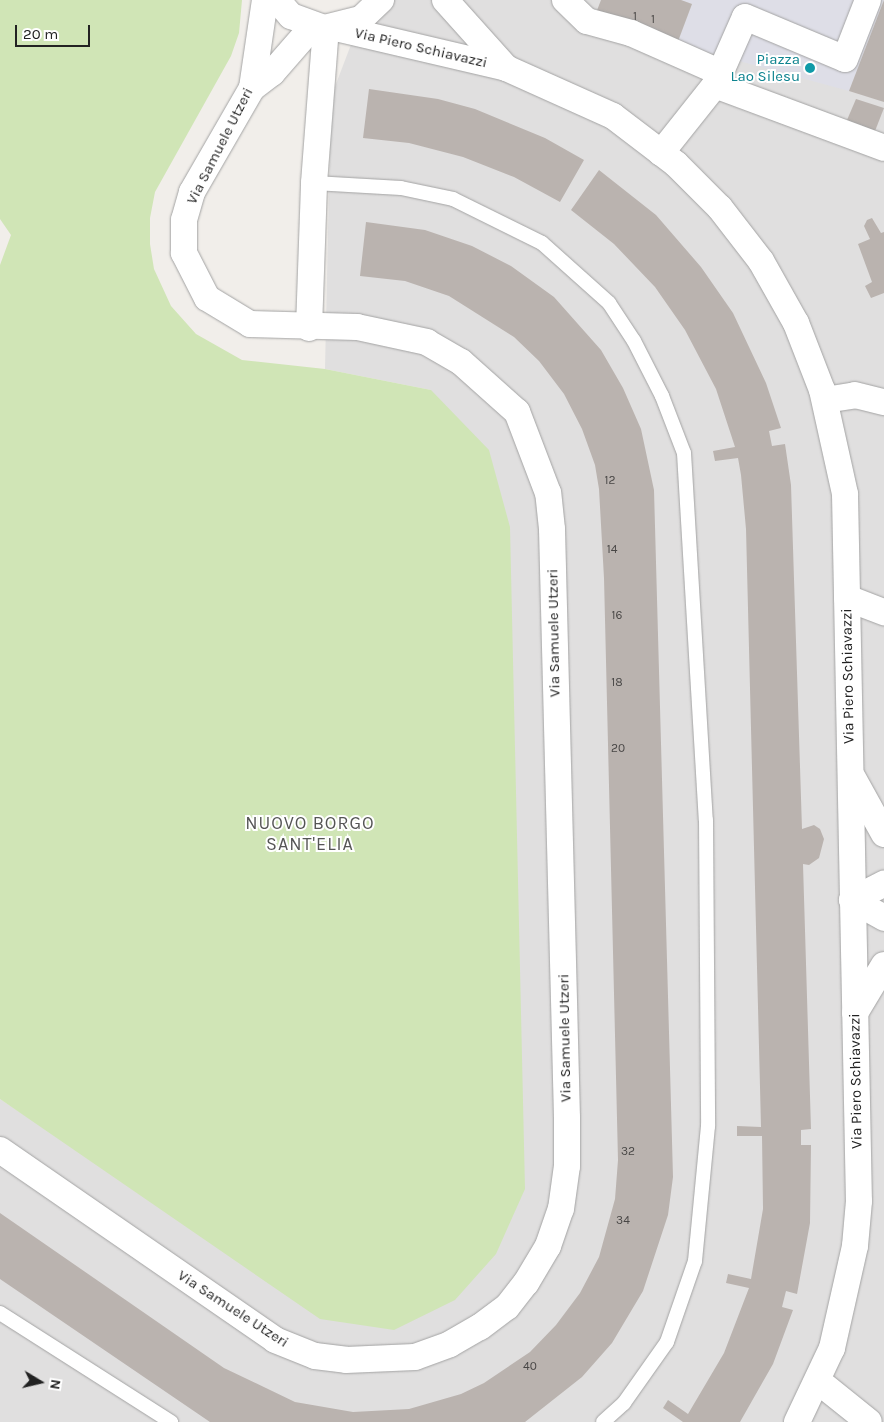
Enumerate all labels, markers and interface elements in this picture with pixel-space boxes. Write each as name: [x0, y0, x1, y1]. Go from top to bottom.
house number: 1: [633, 10, 637, 24]
house number: 1: [651, 13, 655, 27]
scale bar: [18, 15, 92, 47]
street label: Via Piero Schiavazzi: [353, 24, 489, 72]
text: 20 m: [23, 25, 58, 43]
place label: Piazza Lao Silesu: [731, 50, 800, 85]
marker: Piazza Lao Silesu: [804, 62, 816, 74]
street label: Via Samuele Utzeri: [183, 85, 257, 207]
house number: 12: [605, 474, 615, 488]
house number: 14: [607, 543, 617, 557]
street label: Via Samuele Utzeri: [544, 569, 564, 697]
street label: Via Piero Schiavazzi: [838, 608, 858, 744]
house number: 16: [612, 609, 622, 623]
house number: 18: [611, 676, 623, 690]
house number: 20: [611, 742, 625, 756]
district label: NUOVO BORGO SANT'ELIA: [244, 813, 376, 856]
street label: Via Samuele Utzeri: [555, 974, 575, 1102]
street label: Via Piero Schiavazzi: [846, 1013, 866, 1149]
house number: 32: [621, 1145, 635, 1159]
house number: 34: [616, 1214, 630, 1228]
street label: Via Samuele Utzeri: [174, 1266, 292, 1352]
north arrow: [15, 1357, 65, 1407]
house number: 40: [523, 1360, 537, 1374]
text: N: [46, 1378, 64, 1391]

